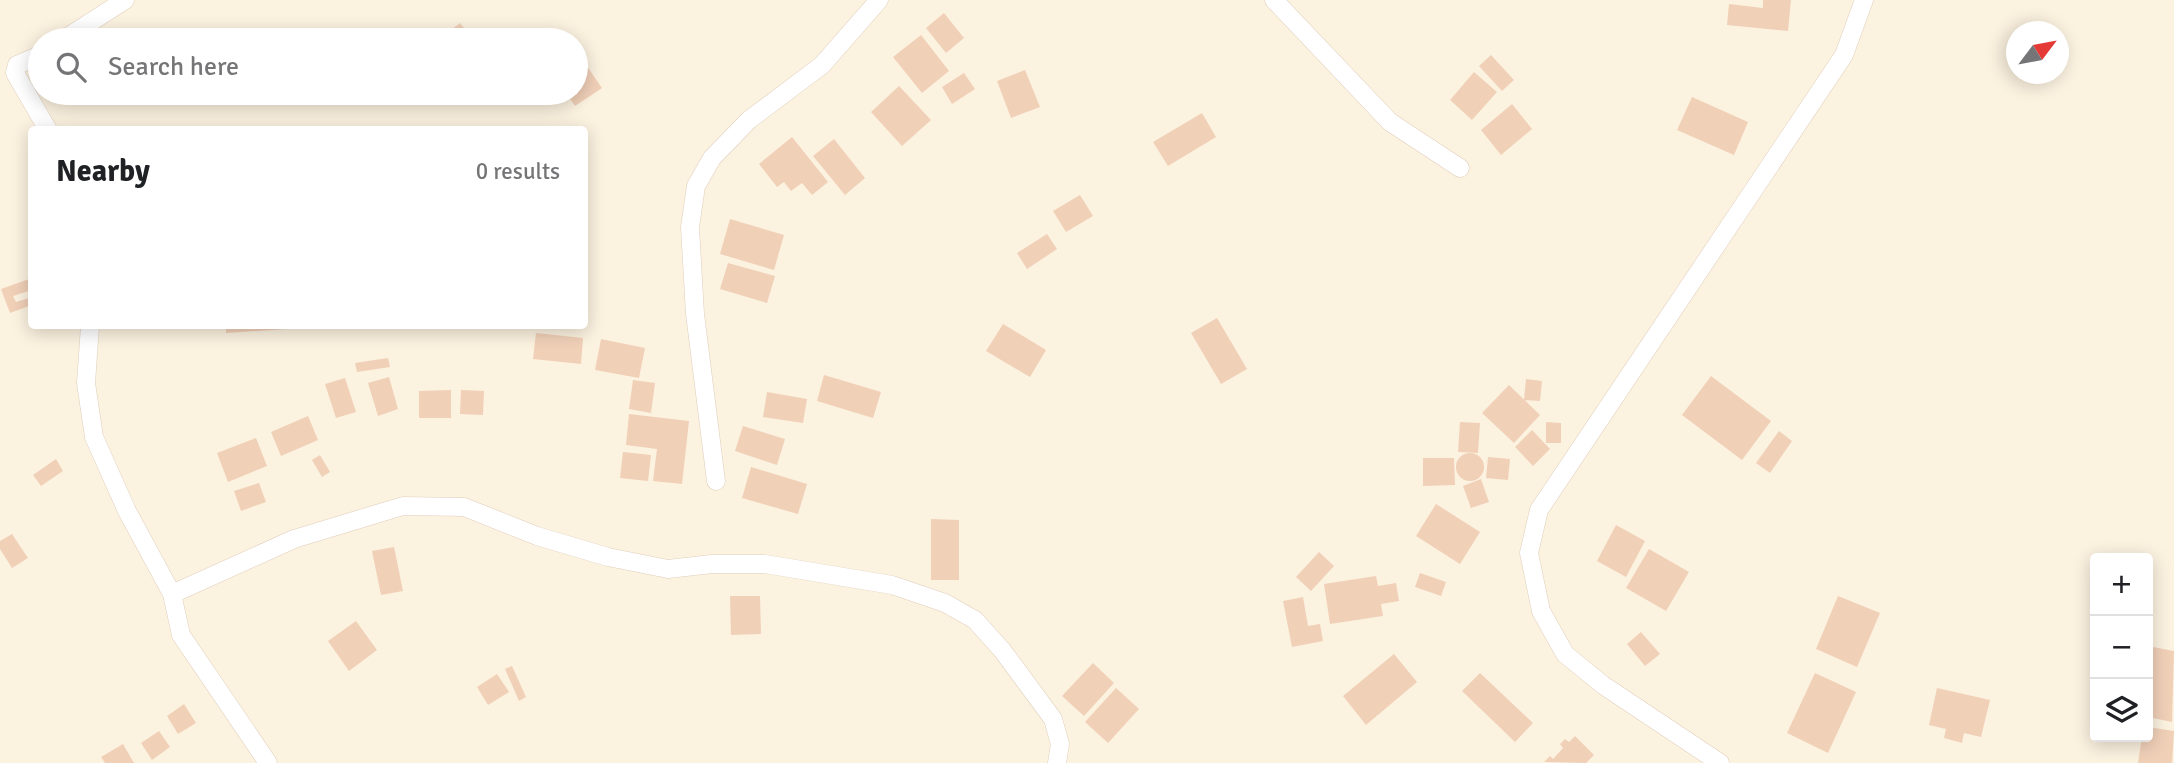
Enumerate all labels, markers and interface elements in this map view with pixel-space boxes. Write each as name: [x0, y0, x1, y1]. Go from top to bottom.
north arrow: [2006, 21, 2069, 84]
search box: [28, 28, 588, 105]
icon: search: [52, 48, 90, 86]
text: Search here: [108, 51, 239, 83]
text: Nearby: [56, 153, 150, 190]
text: 0 results: [476, 157, 560, 186]
map controls: [2090, 553, 2153, 742]
button: +: [2090, 553, 2153, 616]
button: −: [2090, 616, 2153, 679]
button: layers: [2090, 679, 2153, 742]

